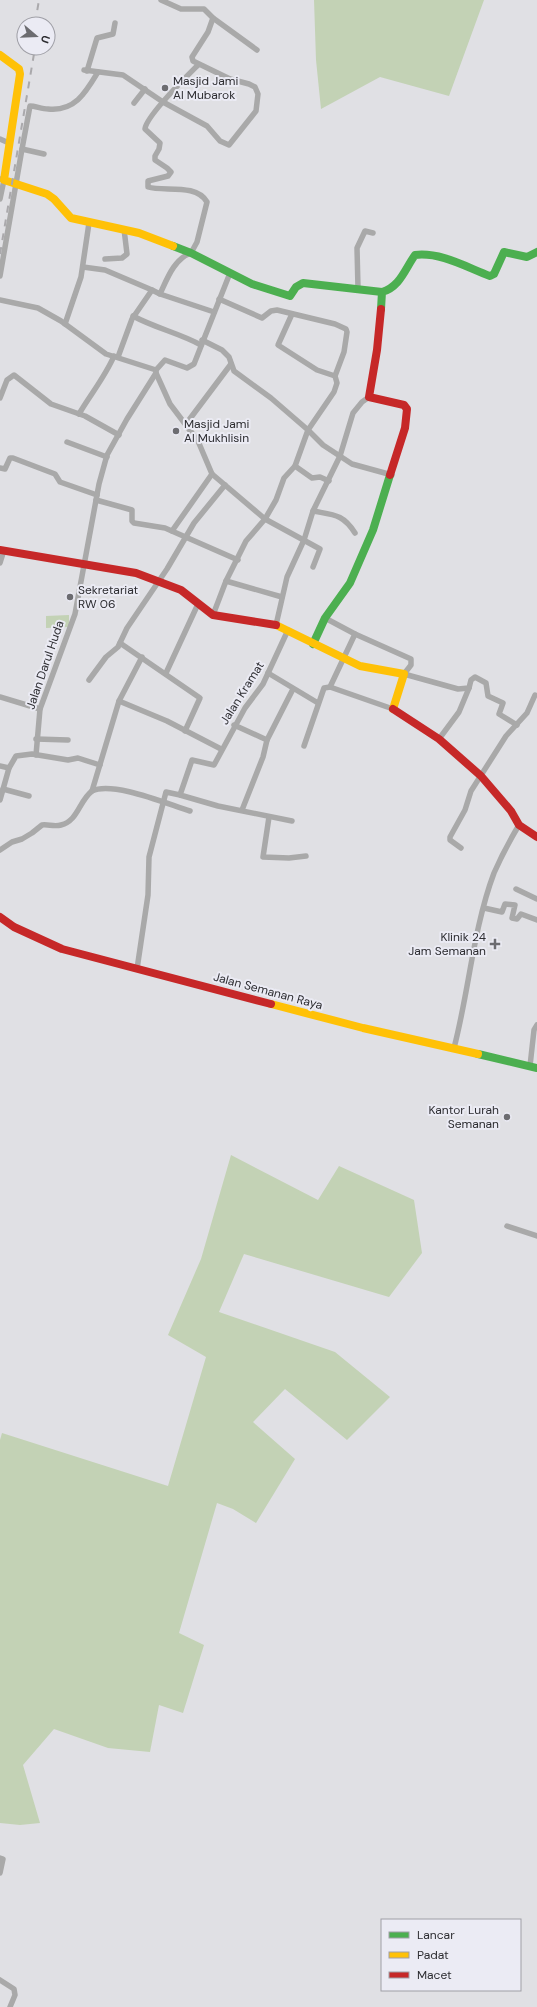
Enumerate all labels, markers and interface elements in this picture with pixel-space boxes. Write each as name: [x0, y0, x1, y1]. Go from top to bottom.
north arrow: [16, 16, 56, 56]
text: U: [38, 33, 53, 45]
place label: Masjid Jami Al Mubarok: [173, 73, 238, 103]
marker: Masjid Jami Al Mubarok: [160, 83, 170, 93]
place label: Masjid Jami Al Mukhlisin: [184, 416, 249, 446]
marker: Masjid Jami Al Mukhlisin: [171, 426, 181, 436]
place label: Sekretariat RW 06: [78, 582, 139, 612]
marker: Sekretariat RW 06: [65, 592, 75, 602]
street label: Jalan Darul Huda: [22, 618, 68, 712]
street label: Jalan Kramat: [216, 658, 268, 728]
place label: Klinik 24 Jam Semanan: [408, 929, 486, 959]
marker: Klinik 24 Jam Semanan: [489, 938, 501, 950]
street label: Jalan Semanan Raya: [212, 969, 324, 1013]
place label: Kantor Lurah Semanan: [428, 1102, 499, 1132]
marker: Kantor Lurah Semanan: [502, 1112, 512, 1122]
legend: [381, 1919, 521, 1991]
text: Lancar: [417, 1927, 455, 1943]
text: Padat: [417, 1947, 449, 1963]
text: Macet: [417, 1967, 452, 1983]

